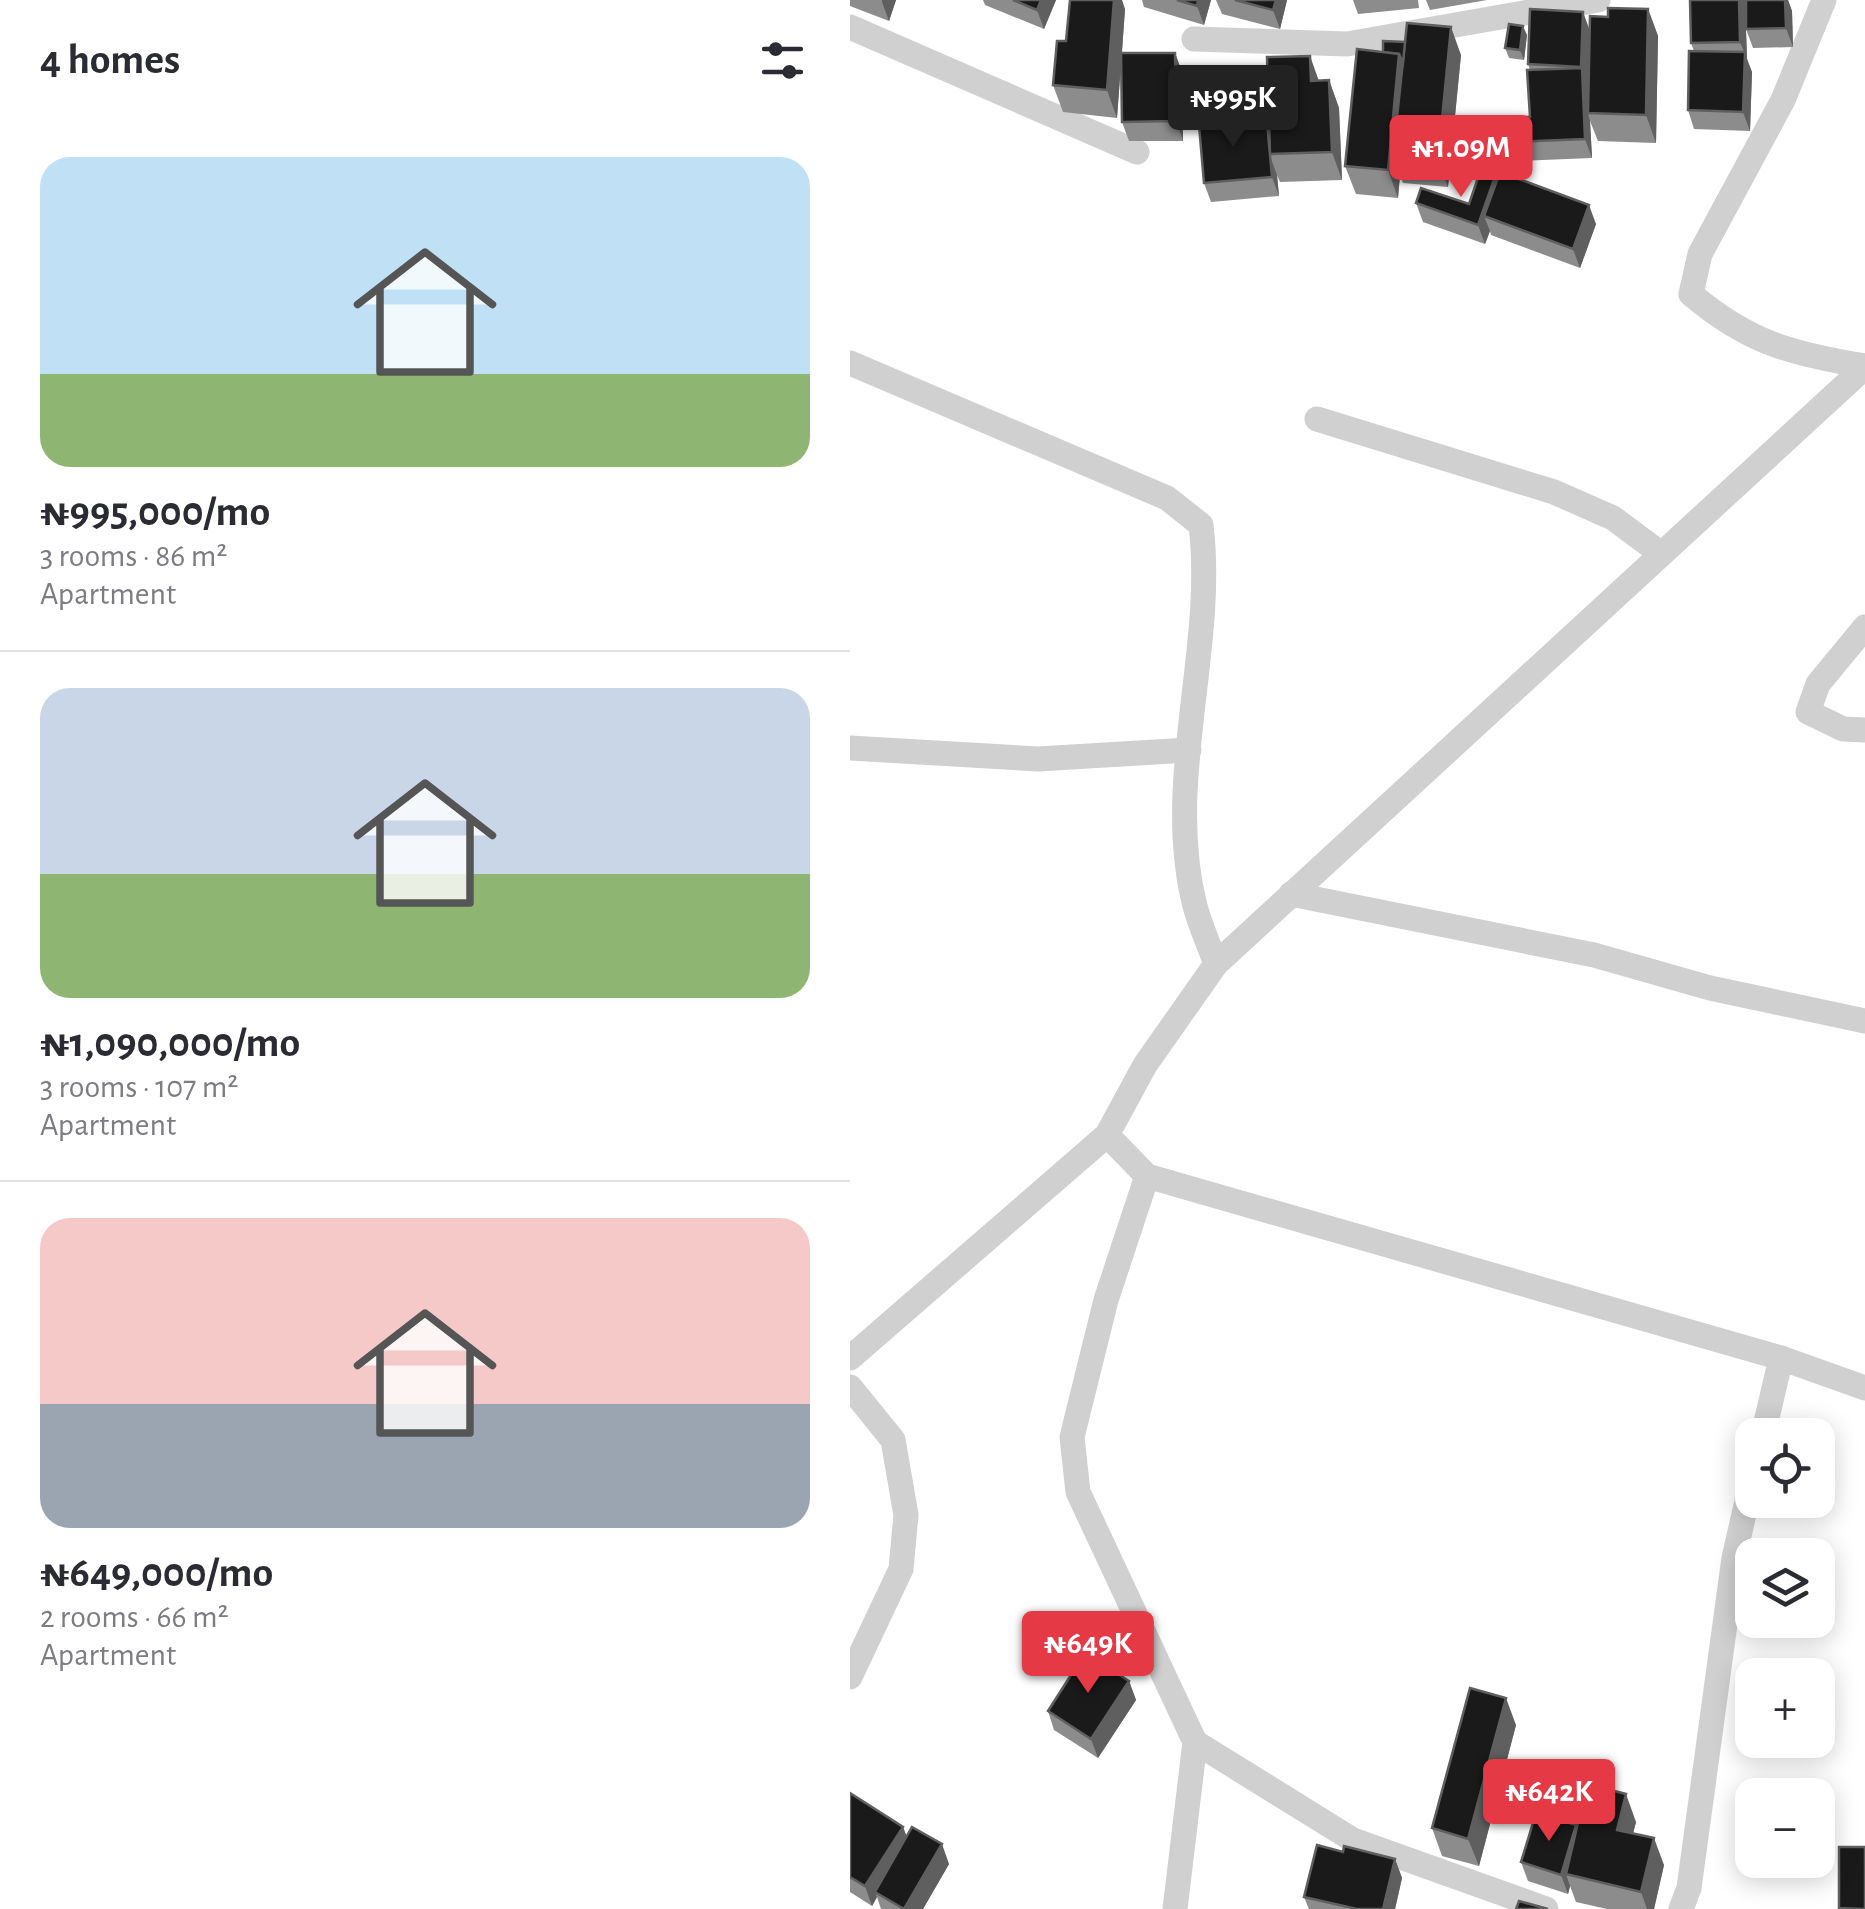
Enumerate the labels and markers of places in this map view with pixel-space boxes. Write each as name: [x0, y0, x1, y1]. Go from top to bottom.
pin: ₦995K: [1163, 65, 1303, 150]
pin: ₦1.09M: [1380, 115, 1542, 200]
pin: ₦649K: [1018, 1611, 1158, 1696]
pin: ₦642K: [1479, 1759, 1619, 1844]

